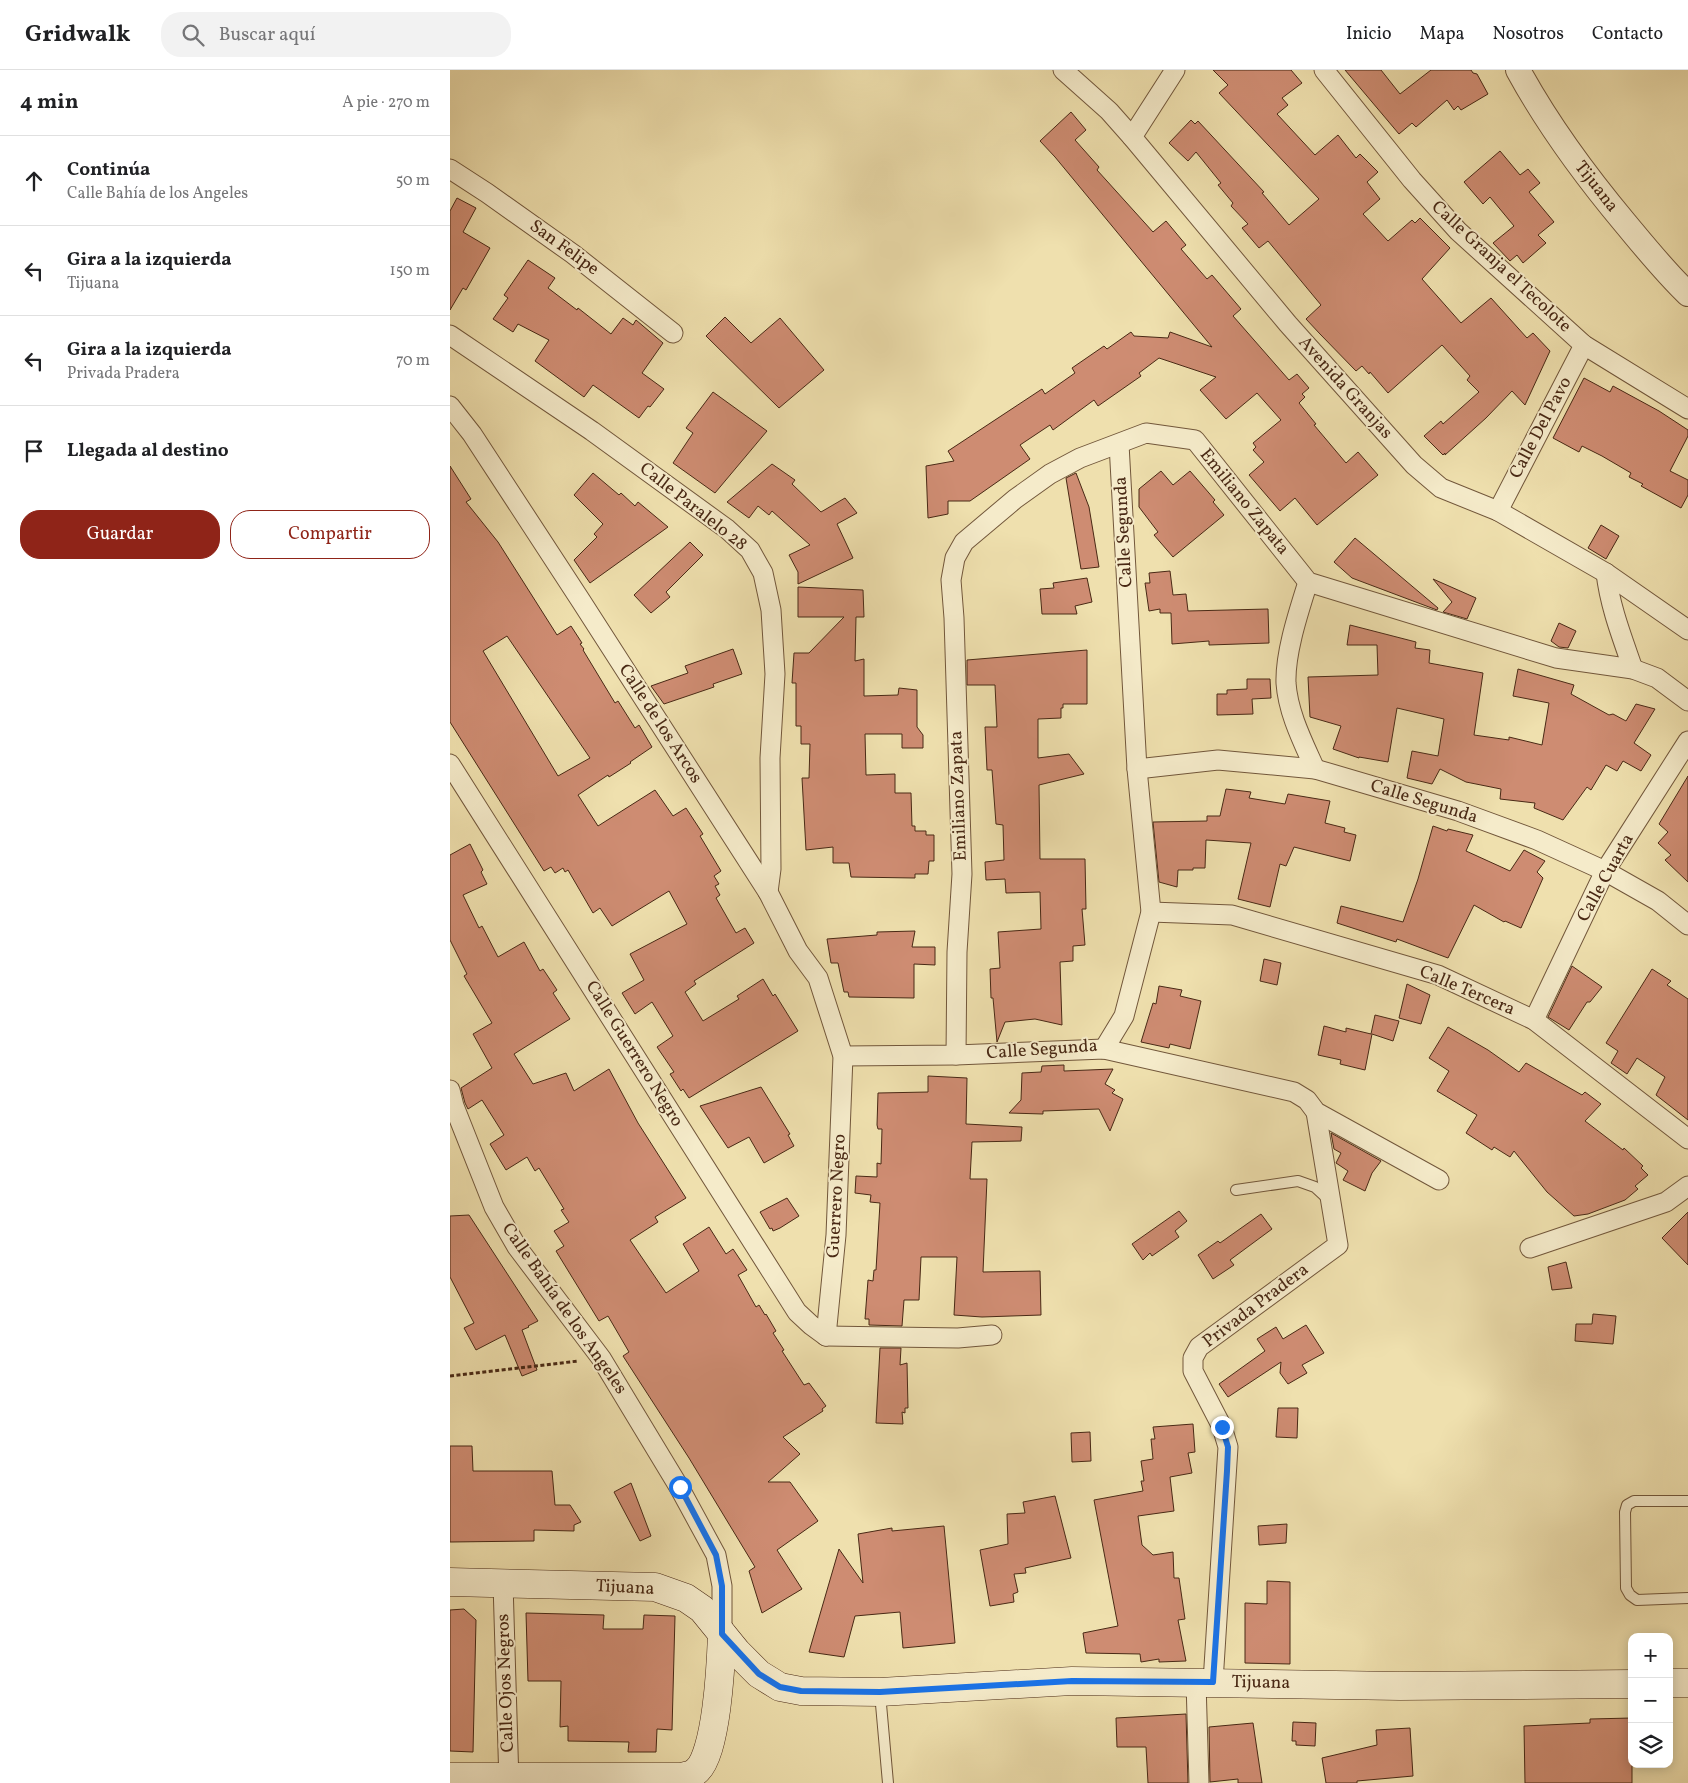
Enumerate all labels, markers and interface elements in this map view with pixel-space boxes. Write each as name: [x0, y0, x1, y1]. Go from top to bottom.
search box: [161, 12, 511, 57]
text: Gridwalk: [25, 18, 131, 52]
icon: search: [179, 21, 207, 49]
text: Buscar aquí: [219, 22, 315, 48]
text: Inicio: [1346, 22, 1392, 47]
text: Mapa: [1420, 22, 1465, 47]
text: Nosotros: [1493, 22, 1564, 47]
text: Contacto: [1592, 22, 1663, 47]
text: 4 min: [20, 88, 79, 117]
text: A pie · 270 m: [342, 92, 430, 114]
street label: Tijuana: [1568, 156, 1624, 218]
text: Continúa: [67, 157, 150, 183]
icon: ahead: [20, 167, 48, 195]
text: 50 m: [396, 170, 430, 192]
text: Calle Bahía de los Angeles: [67, 183, 248, 205]
street label: Calle Granja el Tecolote: [1425, 195, 1577, 339]
street label: San Felipe: [524, 214, 604, 282]
text: Gira a la izquierda: [67, 247, 232, 273]
icon: left: [20, 257, 48, 285]
text: 150 m: [389, 260, 430, 282]
text: Tijuana: [67, 273, 119, 295]
street label: Avenida Granjas: [1292, 331, 1398, 445]
text: Gira a la izquierda: [67, 337, 232, 363]
icon: left: [20, 347, 48, 375]
text: 70 m: [396, 350, 430, 372]
text: Privada Pradera: [67, 363, 180, 385]
street label: Calle Del Pavo: [1504, 373, 1578, 483]
icon: arrive: [20, 437, 48, 465]
text: Llegada al destino: [67, 438, 229, 464]
street label: Emiliano Zapata: [1193, 443, 1295, 561]
street label: Calle Paralelo 28: [634, 457, 752, 557]
street label: Calle Segunda: [1109, 476, 1139, 588]
button: Guardar: [20, 510, 220, 559]
button: Compartir: [230, 510, 430, 559]
street label: Calle de los Arcos: [612, 659, 708, 789]
street label: Emiliano Zapata: [944, 730, 974, 862]
street label: Calle Segunda: [1367, 774, 1481, 830]
street label: Calle Cuarta: [1571, 829, 1641, 927]
street label: Calle Tercera: [1415, 960, 1519, 1022]
street label: Calle Guerrero Negro: [579, 976, 689, 1132]
street label: Calle Segunda: [986, 1034, 1098, 1066]
street label: Guerrero Negro: [821, 1133, 853, 1259]
street label: Calle Bahía de los Angeles: [495, 1218, 633, 1400]
street label: Privada Pradera: [1198, 1258, 1314, 1354]
route end: [1211, 1416, 1234, 1439]
route start: [669, 1476, 692, 1499]
street label: Tijuana: [595, 1574, 655, 1602]
street label: Calle Ojos Negros: [491, 1613, 521, 1753]
map controls: [1628, 1633, 1673, 1768]
button: +: [1628, 1633, 1673, 1678]
street label: Tijuana: [1231, 1670, 1291, 1696]
button: −: [1628, 1678, 1673, 1723]
button: layers: [1628, 1723, 1673, 1768]

